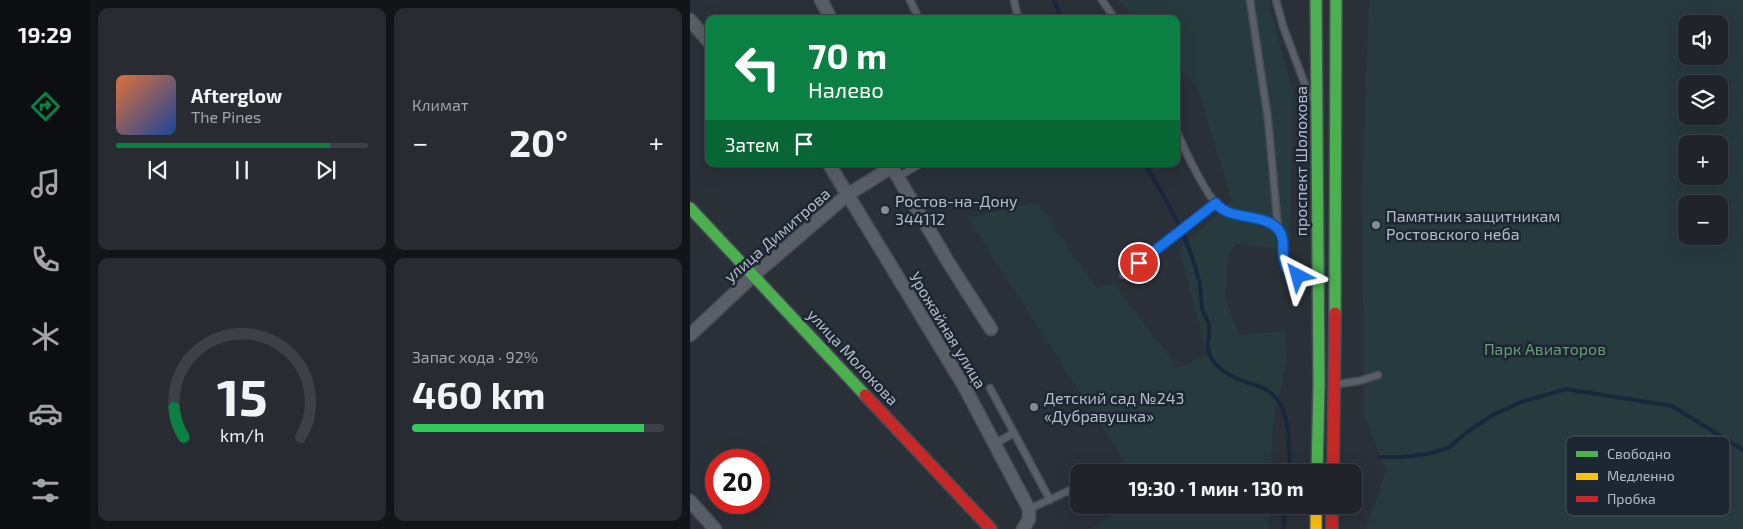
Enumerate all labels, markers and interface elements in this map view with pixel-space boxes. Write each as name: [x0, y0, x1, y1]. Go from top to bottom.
map controls: [1678, 15, 1728, 245]
button: sound: [1678, 15, 1728, 65]
text: 19:29: [18, 21, 72, 47]
text: 70 m: [808, 34, 887, 76]
icon: left: [725, 35, 790, 100]
button: layers: [1678, 75, 1728, 125]
text: Налево: [808, 76, 884, 102]
text: Afterglow: [191, 84, 282, 107]
street label: проспект Шолохова: [1291, 86, 1310, 236]
icon: directions: [28, 89, 63, 124]
text: Климат: [412, 95, 469, 114]
text: The Pines: [191, 107, 261, 126]
text: 20°: [509, 119, 568, 165]
text: −: [412, 125, 428, 159]
text: +: [649, 125, 664, 159]
icon: arrive: [790, 130, 818, 158]
text: Затем: [725, 133, 780, 156]
button: +: [1678, 135, 1728, 185]
icon: previous: [144, 156, 172, 184]
icon: pause: [228, 156, 256, 184]
icon: next: [312, 156, 340, 184]
icon: music: [28, 166, 63, 201]
street label: улица Димитрова: [720, 183, 834, 287]
place label: Ростов-на-Дону 344112: [895, 191, 1018, 228]
button: −: [1678, 195, 1728, 245]
marker: Ростов-на-Дону 344112: [879, 204, 891, 216]
place label: Памятник защитникам Ростовского неба: [1386, 206, 1560, 243]
marker: Памятник защитникам Ростовского неба: [1370, 219, 1382, 231]
icon: phone: [28, 242, 63, 277]
pin: [1118, 242, 1160, 284]
icon: arrive: [1125, 249, 1153, 277]
position arrow: [1271, 249, 1323, 301]
street label: Урожайная улица: [905, 268, 991, 392]
street label: улица Молокова: [803, 305, 903, 409]
icon: climate: [28, 319, 63, 354]
park label: Парк Авиаторов: [1484, 339, 1606, 358]
text: Запас хода · 92%: [412, 347, 538, 366]
text: 15: [216, 364, 268, 426]
text: 460 km: [412, 371, 546, 417]
place label: Детский сад №243 «Дубравушка»: [1044, 388, 1184, 426]
icon: car: [28, 396, 63, 431]
marker: Детский сад №243 «Дубравушка»: [1028, 401, 1040, 413]
text: km/h: [220, 424, 264, 446]
legend: [1566, 436, 1730, 516]
text: Свободно: [1607, 445, 1671, 462]
speed limit sign: 20: [705, 449, 770, 514]
text: Медленно: [1607, 467, 1675, 484]
icon: filters: [28, 473, 63, 508]
text: 19:30 · 1 мин · 130 m: [1128, 477, 1304, 500]
text: Пробка: [1607, 490, 1656, 507]

